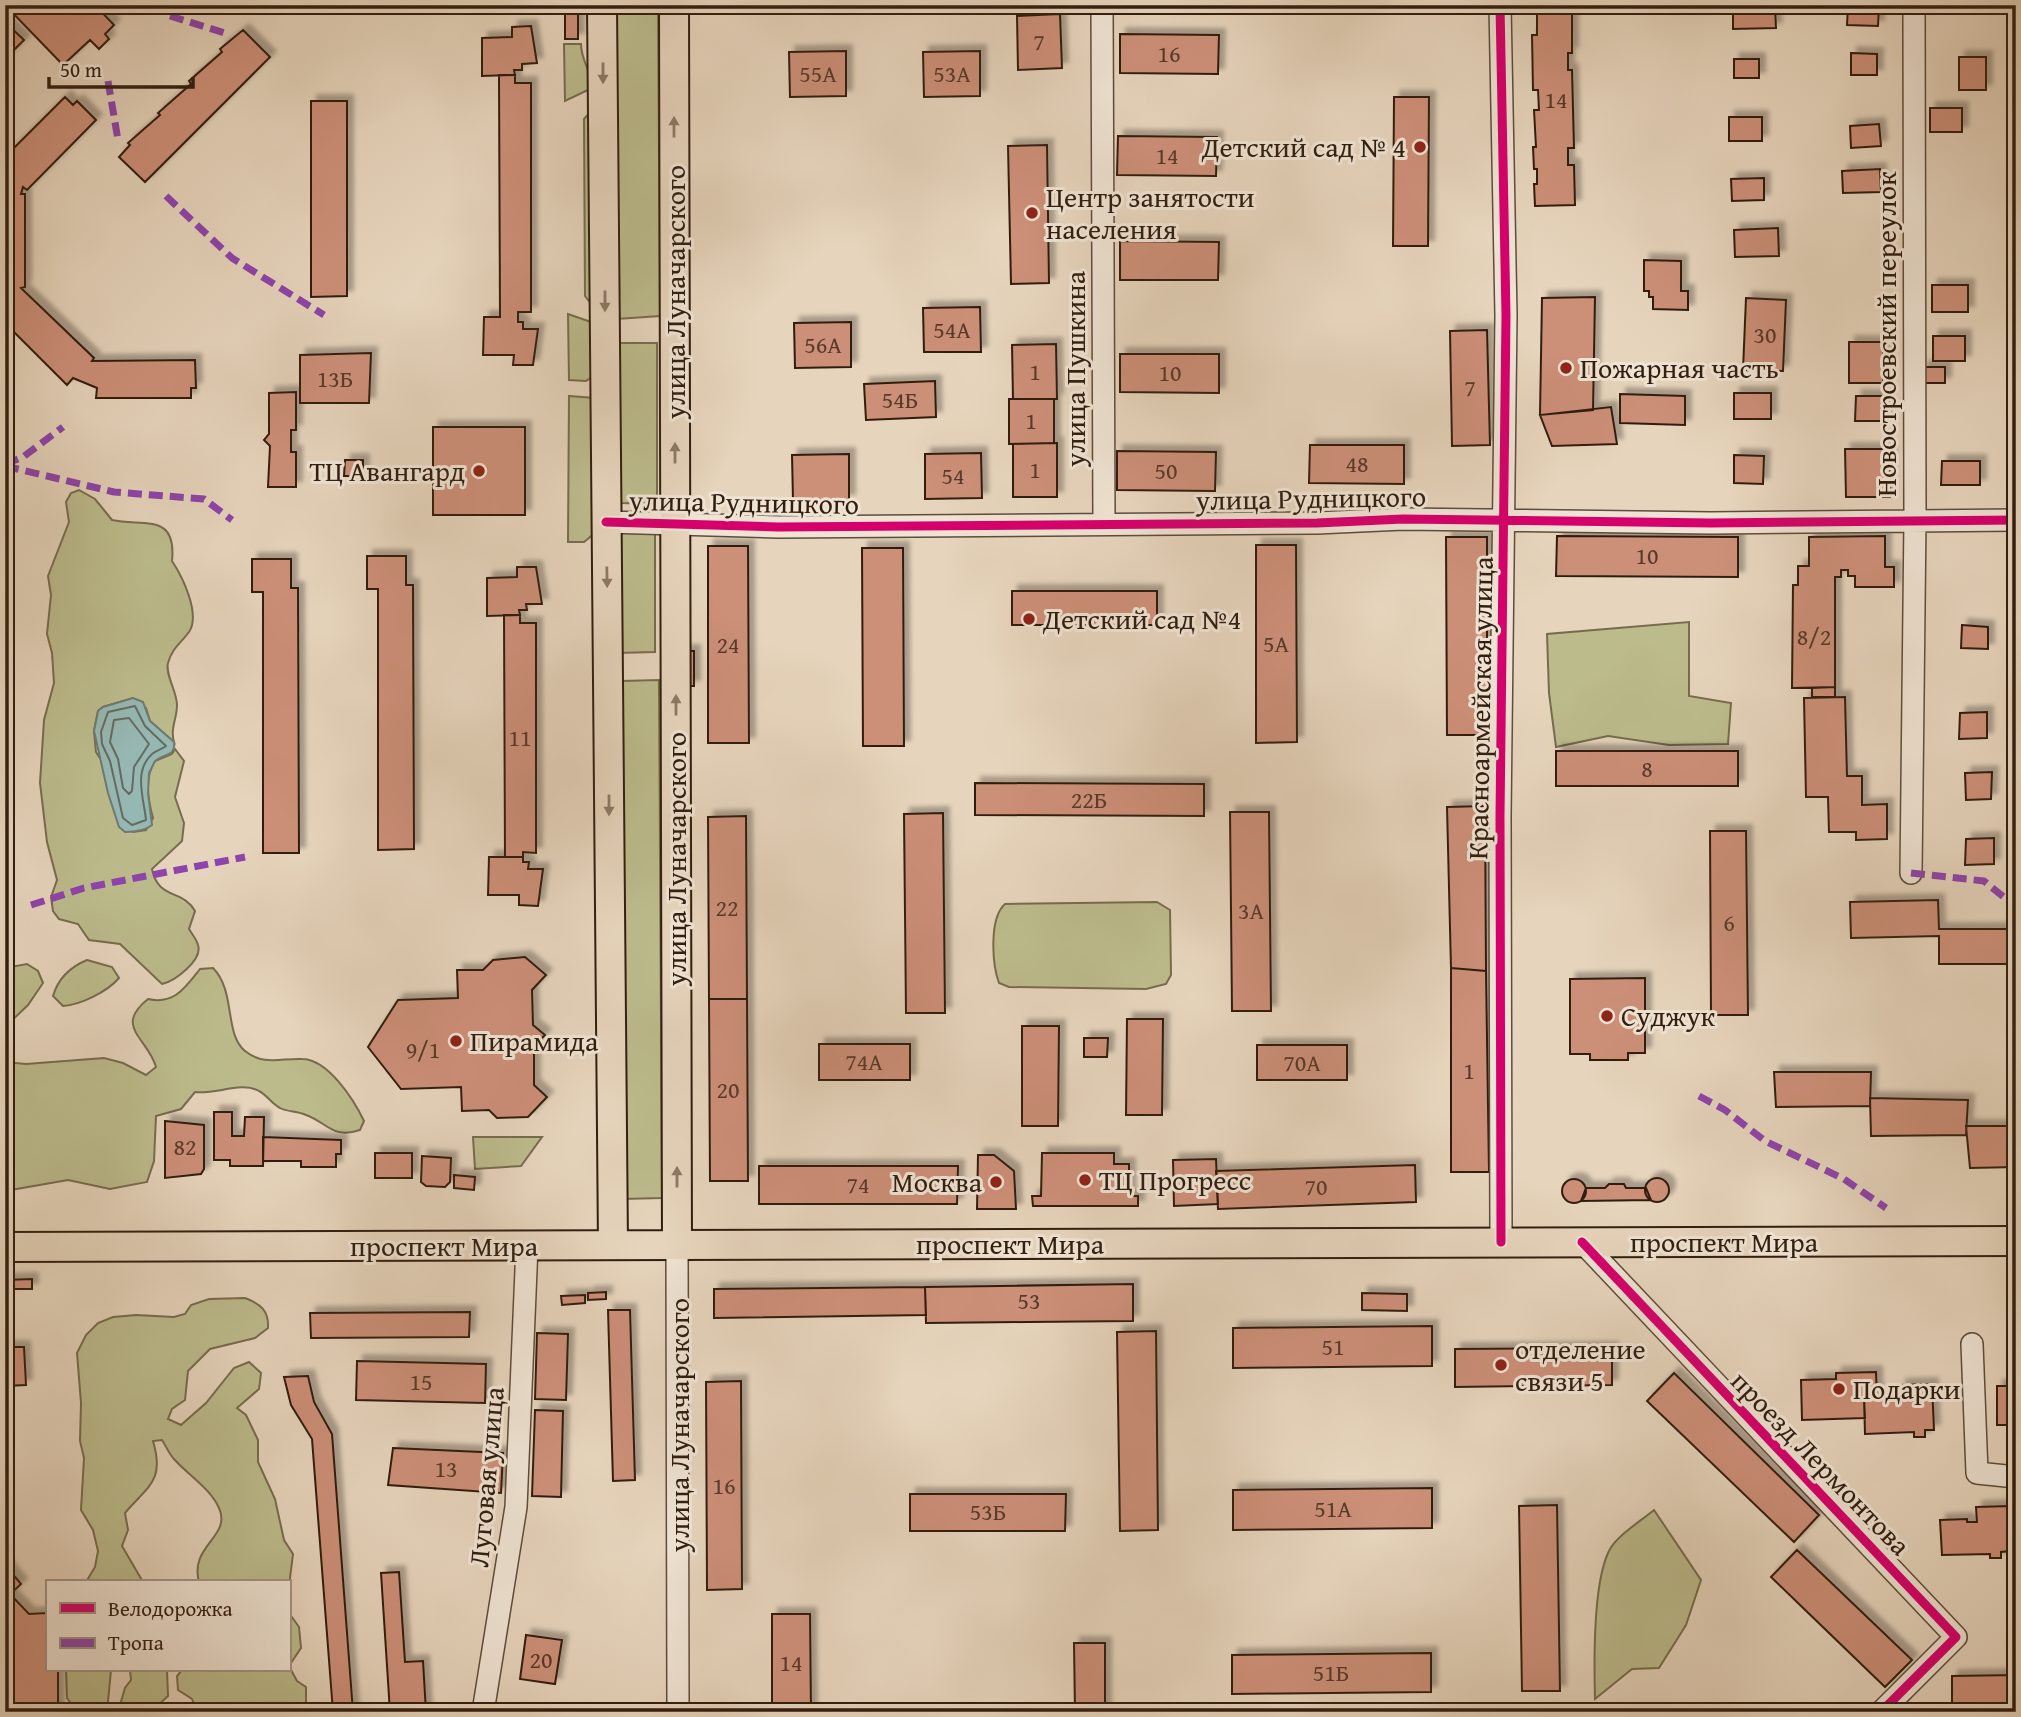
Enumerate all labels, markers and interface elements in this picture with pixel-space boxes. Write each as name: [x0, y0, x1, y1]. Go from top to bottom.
house number: 7: [1033, 24, 1045, 59]
house number: 16: [1157, 36, 1181, 71]
scale bar: [49, 46, 192, 90]
text: 50 m: [60, 54, 102, 85]
house number: 55А: [799, 56, 837, 91]
house number: 53А: [933, 56, 971, 91]
one-way arrow: [597, 63, 609, 85]
house number: 14: [1544, 82, 1568, 117]
one-way arrow: [668, 116, 680, 138]
place label: Детский сад № 4: [1201, 126, 1406, 167]
house number: 14: [1155, 138, 1179, 173]
marker: Детский сад № 4: [1412, 139, 1428, 155]
street label: улица Луначарского: [654, 165, 695, 420]
street label: Новостроевский переулок: [1865, 171, 1906, 497]
place label: Центр занятости населения: [1046, 176, 1255, 249]
marker: Центр занятости населения: [1024, 205, 1040, 221]
street label: улица Пушкина: [1054, 270, 1095, 468]
one-way arrow: [599, 290, 611, 312]
house number: 54А: [933, 312, 971, 347]
house number: 30: [1753, 317, 1777, 352]
house number: 56А: [804, 327, 842, 362]
place label: Пожарная часть: [1580, 347, 1779, 388]
house number: 1: [1029, 354, 1041, 389]
house number: 10: [1158, 355, 1182, 390]
marker: Пожарная часть: [1558, 360, 1574, 376]
house number: 13Б: [317, 361, 353, 396]
house number: 7: [1464, 370, 1476, 405]
house number: 54Б: [882, 382, 918, 417]
house number: 1: [1025, 403, 1037, 438]
one-way arrow: [669, 441, 681, 463]
house number: 48: [1345, 446, 1369, 481]
place label: ТЦ Авангард: [309, 450, 465, 491]
house number: 1: [1029, 452, 1041, 487]
house number: 50: [1154, 453, 1178, 488]
house number: 54: [941, 458, 965, 493]
marker: ТЦ Авангард: [471, 463, 487, 479]
street label: улица Рудницкого: [1195, 475, 1426, 520]
street label: улица Рудницкого: [628, 479, 859, 524]
house number: 10: [1635, 538, 1659, 573]
street label: Красноармейская улица: [1456, 555, 1503, 860]
one-way arrow: [601, 567, 613, 589]
place label: Детский сад №4: [1042, 598, 1241, 639]
marker: Детский сад №4: [1021, 611, 1037, 627]
house number: 8/2: [1797, 619, 1831, 654]
house number: 5А: [1263, 626, 1290, 661]
house number: 24: [716, 627, 740, 662]
one-way arrow: [670, 693, 682, 715]
house number: 11: [508, 720, 532, 755]
street label: улица Луначарского: [655, 732, 696, 987]
house number: 8: [1641, 751, 1653, 786]
house number: 22Б: [1071, 782, 1107, 817]
one-way arrow: [603, 794, 615, 816]
house number: 22: [715, 890, 739, 925]
house number: 3А: [1238, 893, 1265, 928]
house number: 6: [1723, 905, 1735, 940]
place label: Суджук: [1621, 995, 1715, 1036]
marker: Суджук: [1599, 1008, 1615, 1024]
place label: Пирамида: [470, 1020, 599, 1061]
house number: 9/1: [406, 1032, 440, 1067]
marker: Пирамида: [448, 1033, 464, 1049]
house number: 74А: [845, 1044, 883, 1079]
house number: 70А: [1283, 1045, 1321, 1080]
house number: 1: [1463, 1053, 1475, 1088]
house number: 20: [716, 1072, 740, 1107]
house number: 82: [173, 1129, 197, 1164]
place label: ТЦ Прогресс: [1099, 1159, 1251, 1200]
place label: Москва: [892, 1161, 983, 1202]
one-way arrow: [671, 1166, 683, 1188]
house number: 74: [846, 1167, 870, 1202]
house number: 70: [1304, 1169, 1328, 1204]
marker: ТЦ Прогресс: [1077, 1172, 1093, 1188]
marker: Москва: [988, 1174, 1004, 1190]
street label: проспект Мира: [1630, 1221, 1819, 1262]
street label: проспект Мира: [916, 1223, 1105, 1264]
street label: проспект Мира: [350, 1225, 539, 1266]
house number: 53: [1017, 1283, 1041, 1318]
street label: улица Луначарского: [658, 1298, 699, 1553]
place label: отделение связи 5: [1515, 1328, 1646, 1401]
house number: 51: [1321, 1329, 1345, 1364]
marker: отделение связи 5: [1493, 1357, 1509, 1373]
street label: проезд Лермонтова: [1722, 1361, 1921, 1565]
house number: 15: [409, 1364, 433, 1399]
place label: Подарки: [1853, 1368, 1960, 1409]
marker: Подарки: [1831, 1381, 1847, 1397]
street label: Луговая улица: [457, 1384, 514, 1569]
house number: 13: [434, 1451, 458, 1486]
house number: 16: [712, 1468, 736, 1503]
house number: 51А: [1314, 1491, 1352, 1526]
house number: 53Б: [970, 1494, 1006, 1529]
legend: [46, 1580, 290, 1672]
text: Велодорожка: [108, 1593, 233, 1624]
text: Тропа: [108, 1627, 164, 1658]
house number: 20: [529, 1642, 553, 1677]
house number: 14: [779, 1645, 803, 1680]
house number: 51Б: [1313, 1655, 1349, 1690]

